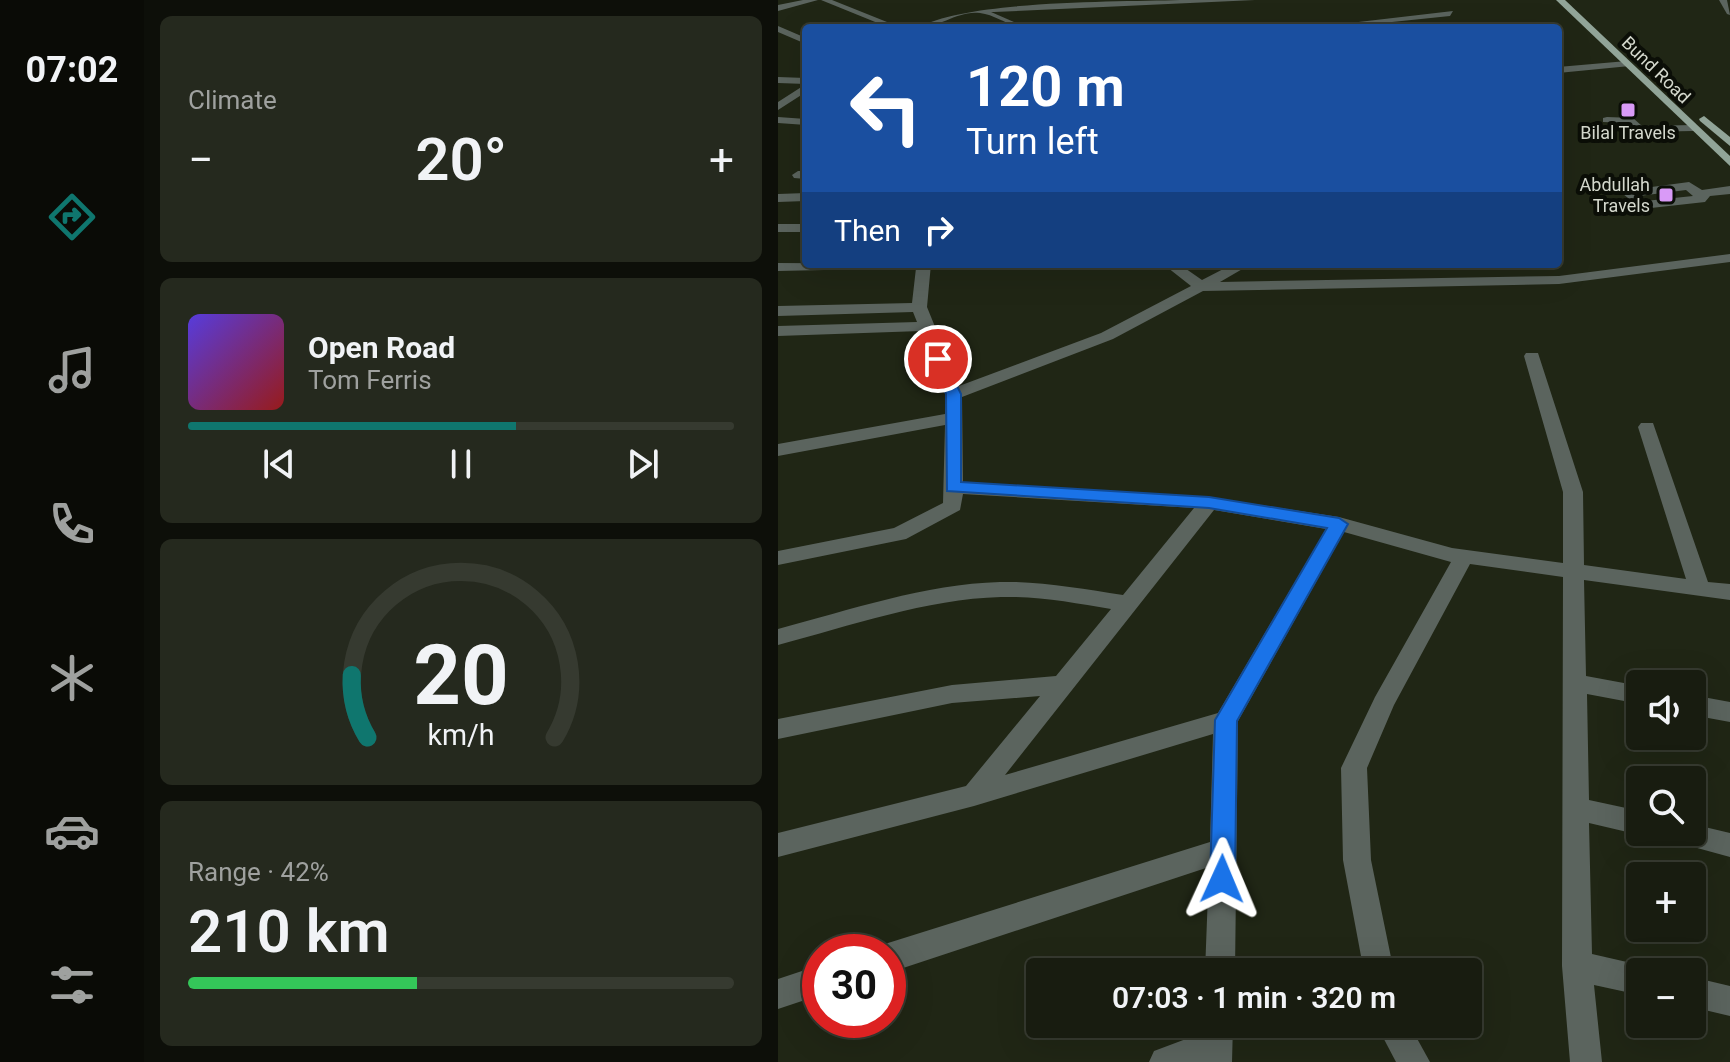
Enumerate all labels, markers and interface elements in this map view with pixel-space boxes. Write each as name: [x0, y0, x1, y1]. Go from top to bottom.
street label: Bund Road: [1618, 32, 1695, 107]
text: 07:02: [26, 49, 118, 91]
text: 120 m: [966, 54, 1125, 120]
icon: left: [834, 56, 938, 160]
text: Climate: [188, 85, 277, 115]
marker: Bilal Travels: [1619, 101, 1637, 119]
text: Turn left: [966, 121, 1099, 163]
place label: Bilal Travels: [1580, 122, 1676, 143]
text: 20°: [415, 124, 507, 195]
text: −: [188, 134, 213, 186]
text: +: [709, 134, 734, 186]
place label: Abdullah Travels: [1580, 174, 1650, 216]
marker: Abdullah Travels: [1657, 186, 1675, 204]
icon: directions: [44, 189, 100, 245]
icon: right: [917, 208, 961, 252]
text: Then: [834, 213, 901, 248]
pin: [904, 325, 972, 393]
text: Open Road: [308, 330, 455, 365]
icon: arrive: [916, 337, 960, 381]
icon: music: [44, 342, 100, 398]
text: Tom Ferris: [308, 365, 432, 395]
icon: previous: [257, 442, 301, 486]
icon: pause: [439, 442, 483, 486]
icon: next: [621, 442, 665, 486]
icon: phone: [44, 496, 100, 552]
text: 20: [413, 626, 509, 723]
icon: climate: [44, 650, 100, 706]
map controls: [1626, 670, 1706, 1038]
button: sound: [1626, 670, 1706, 750]
text: km/h: [427, 718, 495, 752]
button: search: [1626, 766, 1706, 846]
icon: car: [44, 803, 100, 859]
position arrow: [1180, 837, 1264, 921]
text: Range · 42%: [188, 857, 329, 887]
button: +: [1626, 862, 1706, 942]
text: 210 km: [188, 896, 390, 967]
speed limit sign: 30: [802, 934, 906, 1038]
icon: filters: [44, 957, 100, 1013]
button: −: [1626, 958, 1706, 1038]
text: 07:03 · 1 min · 320 m: [1112, 980, 1396, 1015]

